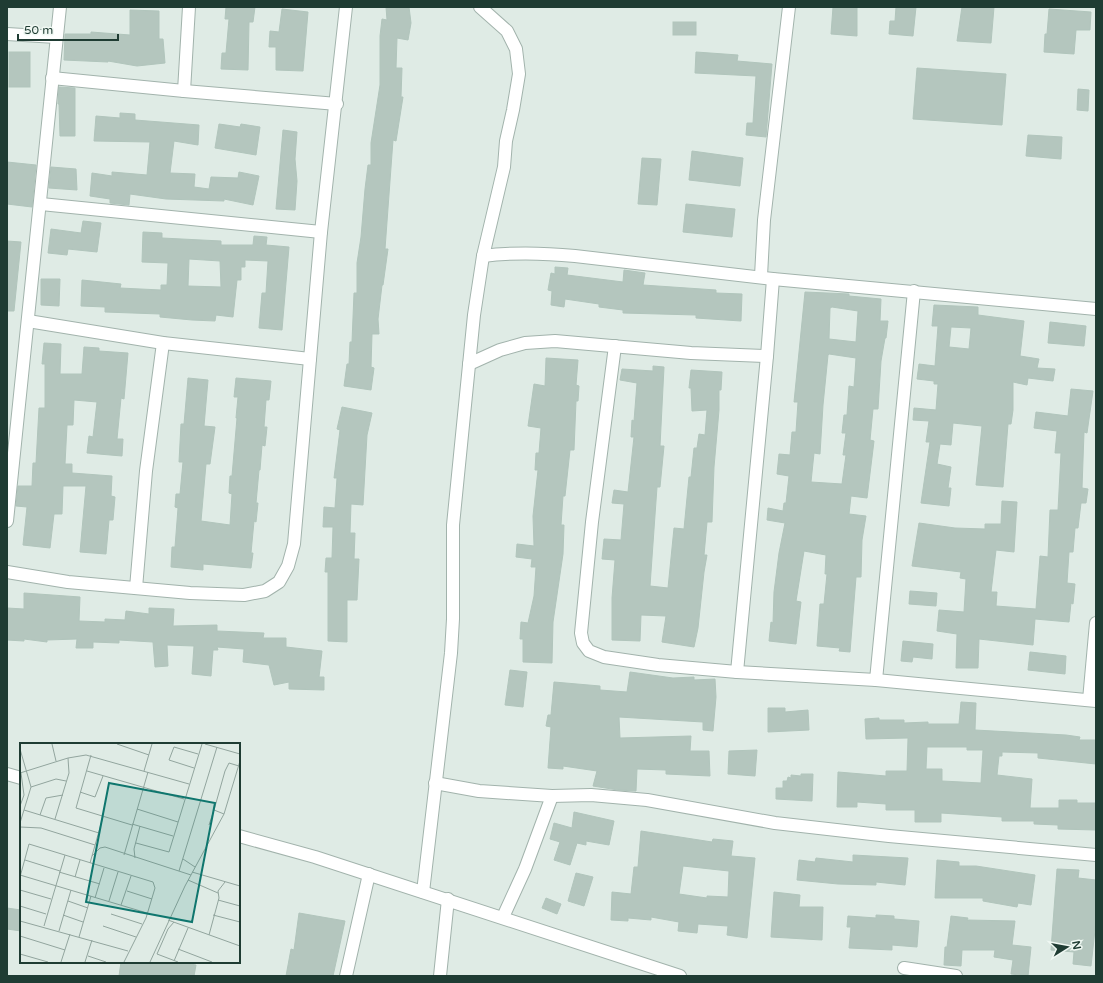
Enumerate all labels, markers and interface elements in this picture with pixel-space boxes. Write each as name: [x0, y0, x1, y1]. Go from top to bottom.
scale bar: [18, 16, 118, 42]
text: 50 m: [24, 23, 53, 37]
inset map: [20, 743, 240, 963]
north arrow: [1047, 927, 1087, 967]
text: N: [1069, 940, 1084, 951]

